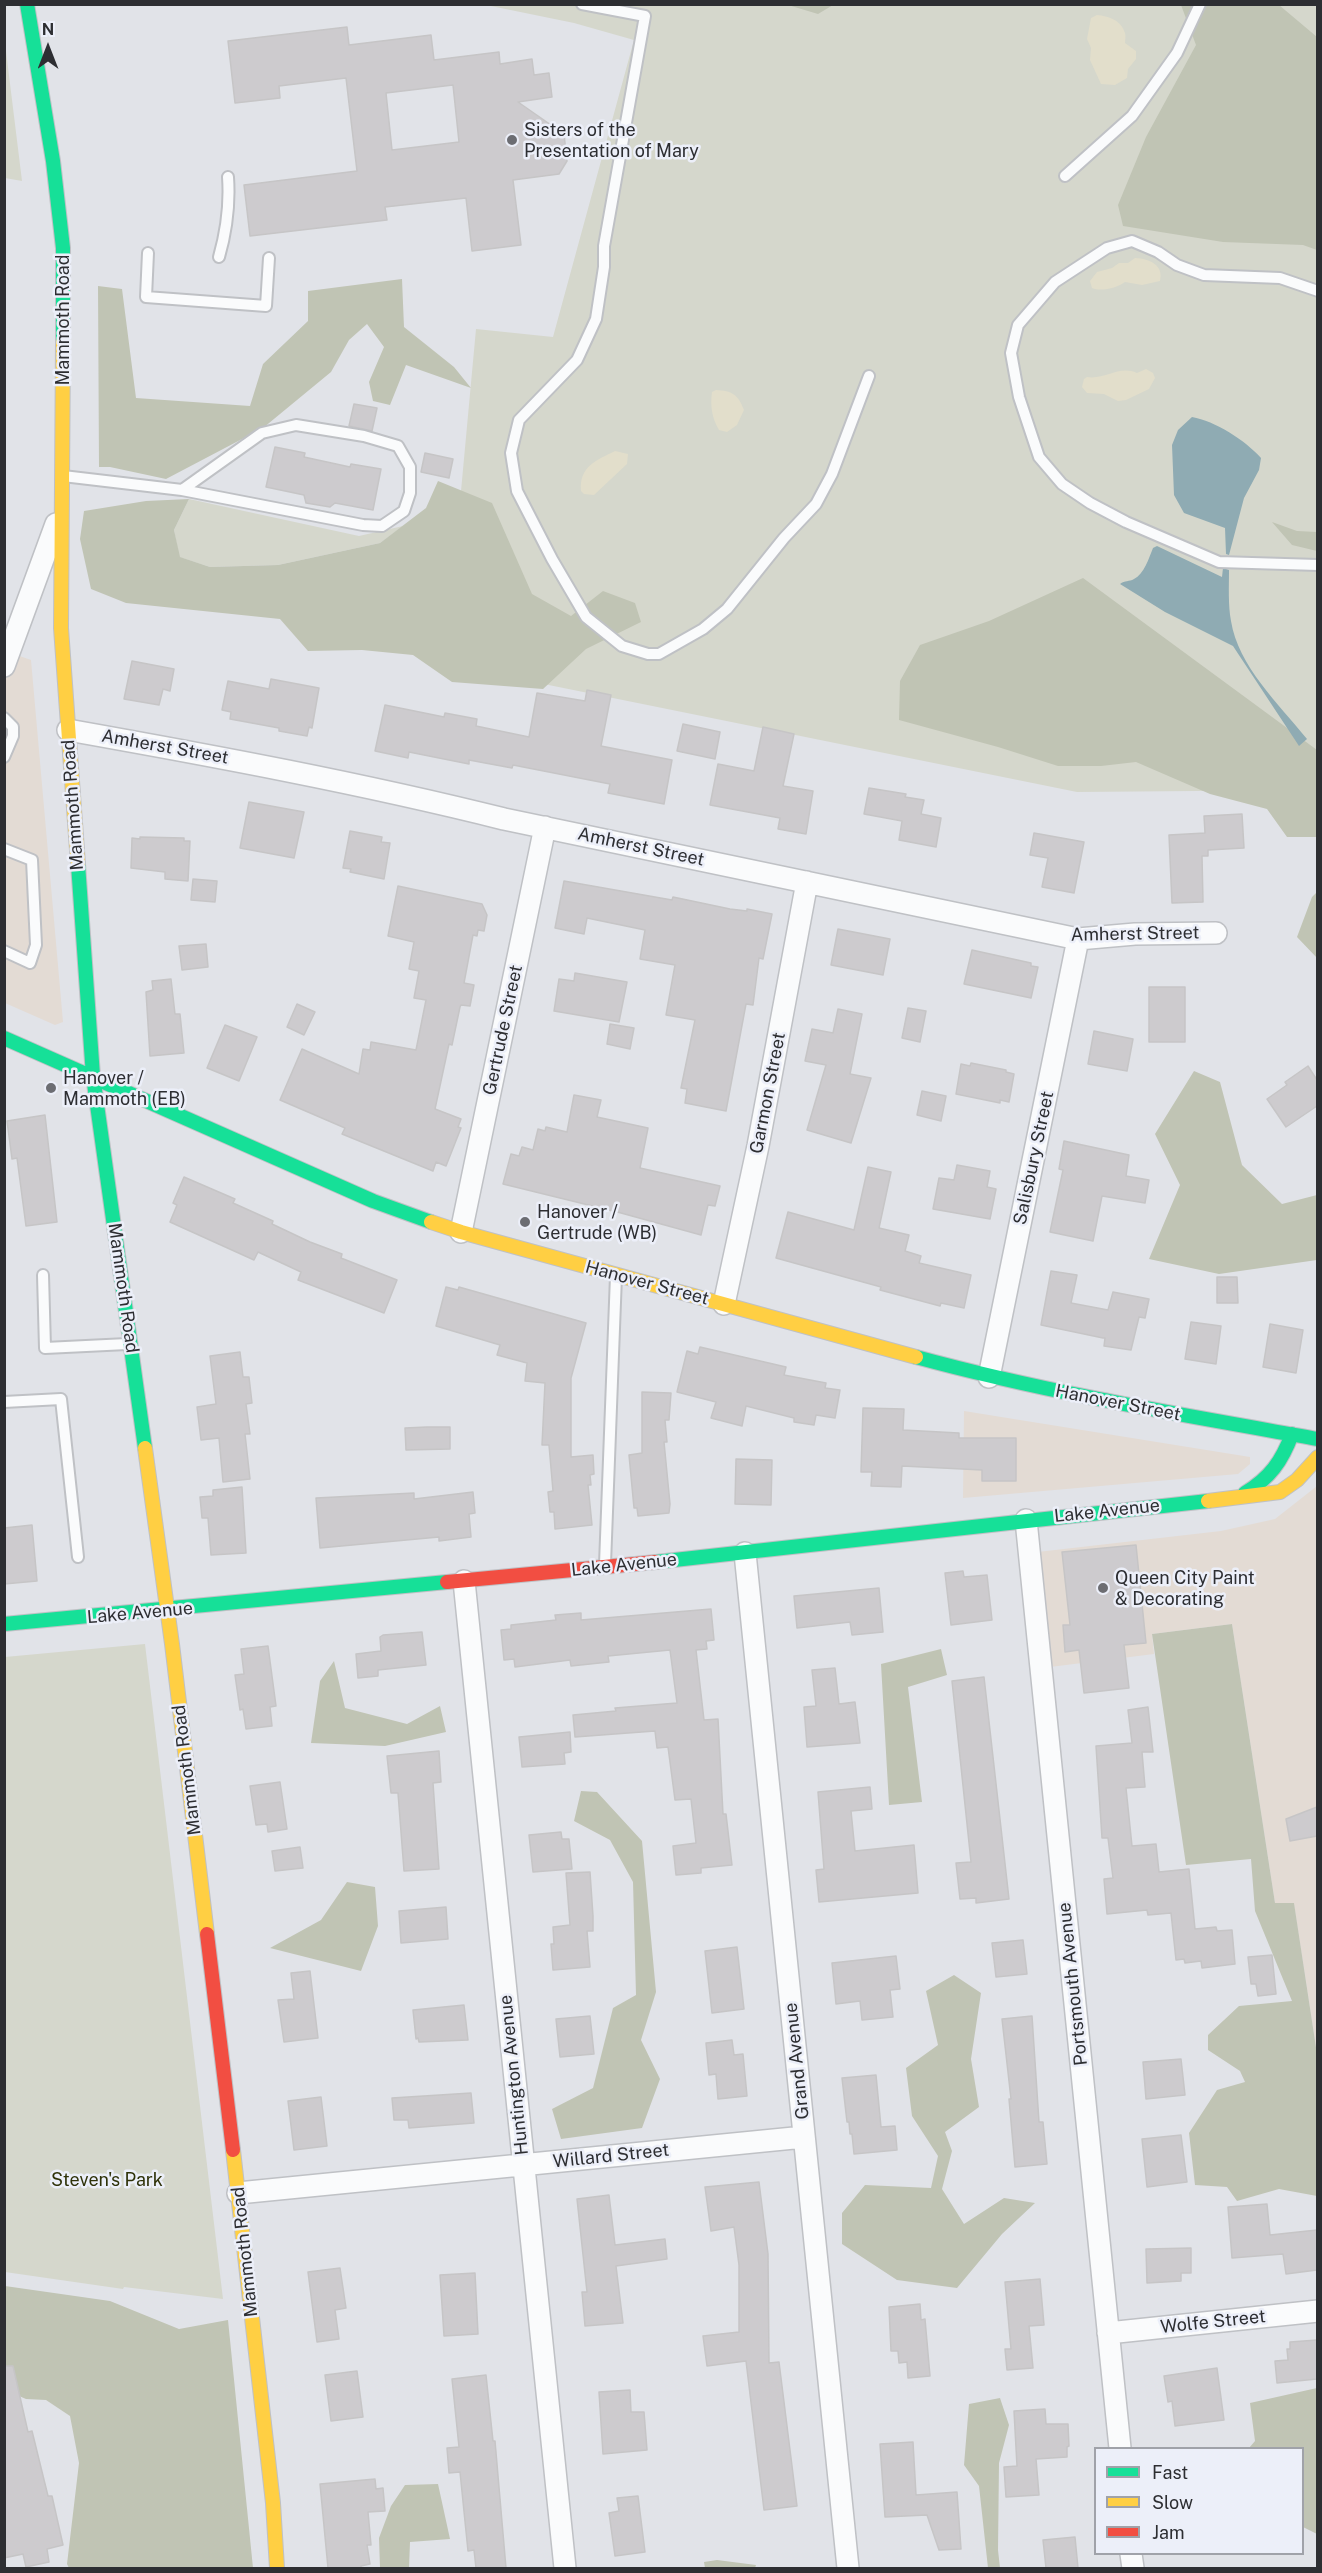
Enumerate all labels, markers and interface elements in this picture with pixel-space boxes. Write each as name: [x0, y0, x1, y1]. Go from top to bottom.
north arrow: [18, 18, 78, 78]
text: N: [42, 20, 54, 39]
place label: Sisters of the Presentation of Mary: [524, 119, 699, 162]
marker: Sisters of the Presentation of Mary: [505, 133, 519, 147]
street label: Mammoth Road: [52, 254, 74, 386]
street label: Amherst Street: [100, 725, 230, 769]
street label: Mammoth Road: [58, 739, 88, 871]
street label: Amherst Street: [576, 823, 706, 871]
street label: Amherst Street: [1070, 922, 1200, 946]
street label: Gertrude Street: [479, 963, 527, 1097]
street label: Garmon Street: [746, 1030, 790, 1156]
place label: Hanover / Mammoth (EB): [63, 1067, 186, 1110]
marker: Hanover / Mammoth (EB): [44, 1081, 58, 1095]
street label: Salisbury Street: [1009, 1089, 1059, 1227]
place label: Hanover / Gertrude (WB): [537, 1201, 657, 1244]
marker: Hanover / Gertrude (WB): [518, 1215, 532, 1229]
street label: Mammoth Road: [103, 1222, 143, 1354]
street label: Hanover Street: [583, 1256, 711, 1310]
street label: Hanover Street: [1054, 1380, 1182, 1426]
street label: Lake Avenue: [1053, 1495, 1161, 1527]
street label: Lake Avenue: [570, 1549, 678, 1581]
place label: Queen City Paint & Decorating: [1115, 1567, 1255, 1610]
marker: Queen City Paint & Decorating: [1096, 1581, 1110, 1595]
street label: Lake Avenue: [86, 1598, 194, 1628]
street label: Mammoth Road: [168, 1704, 206, 1836]
street label: Portsmouth Avenue: [1054, 1901, 1092, 2067]
street label: Huntington Avenue: [495, 1994, 533, 2156]
street label: Grand Avenue: [780, 2002, 814, 2120]
street label: Willard Street: [552, 2139, 670, 2173]
park label: Steven's Park: [51, 2169, 163, 2191]
street label: Mammoth Road: [227, 2186, 263, 2318]
street label: Wolfe Street: [1159, 2306, 1267, 2338]
legend: [1094, 2447, 1304, 2555]
text: Fast: [1152, 2462, 1188, 2483]
text: Slow: [1152, 2492, 1193, 2513]
text: Jam: [1152, 2522, 1185, 2543]

